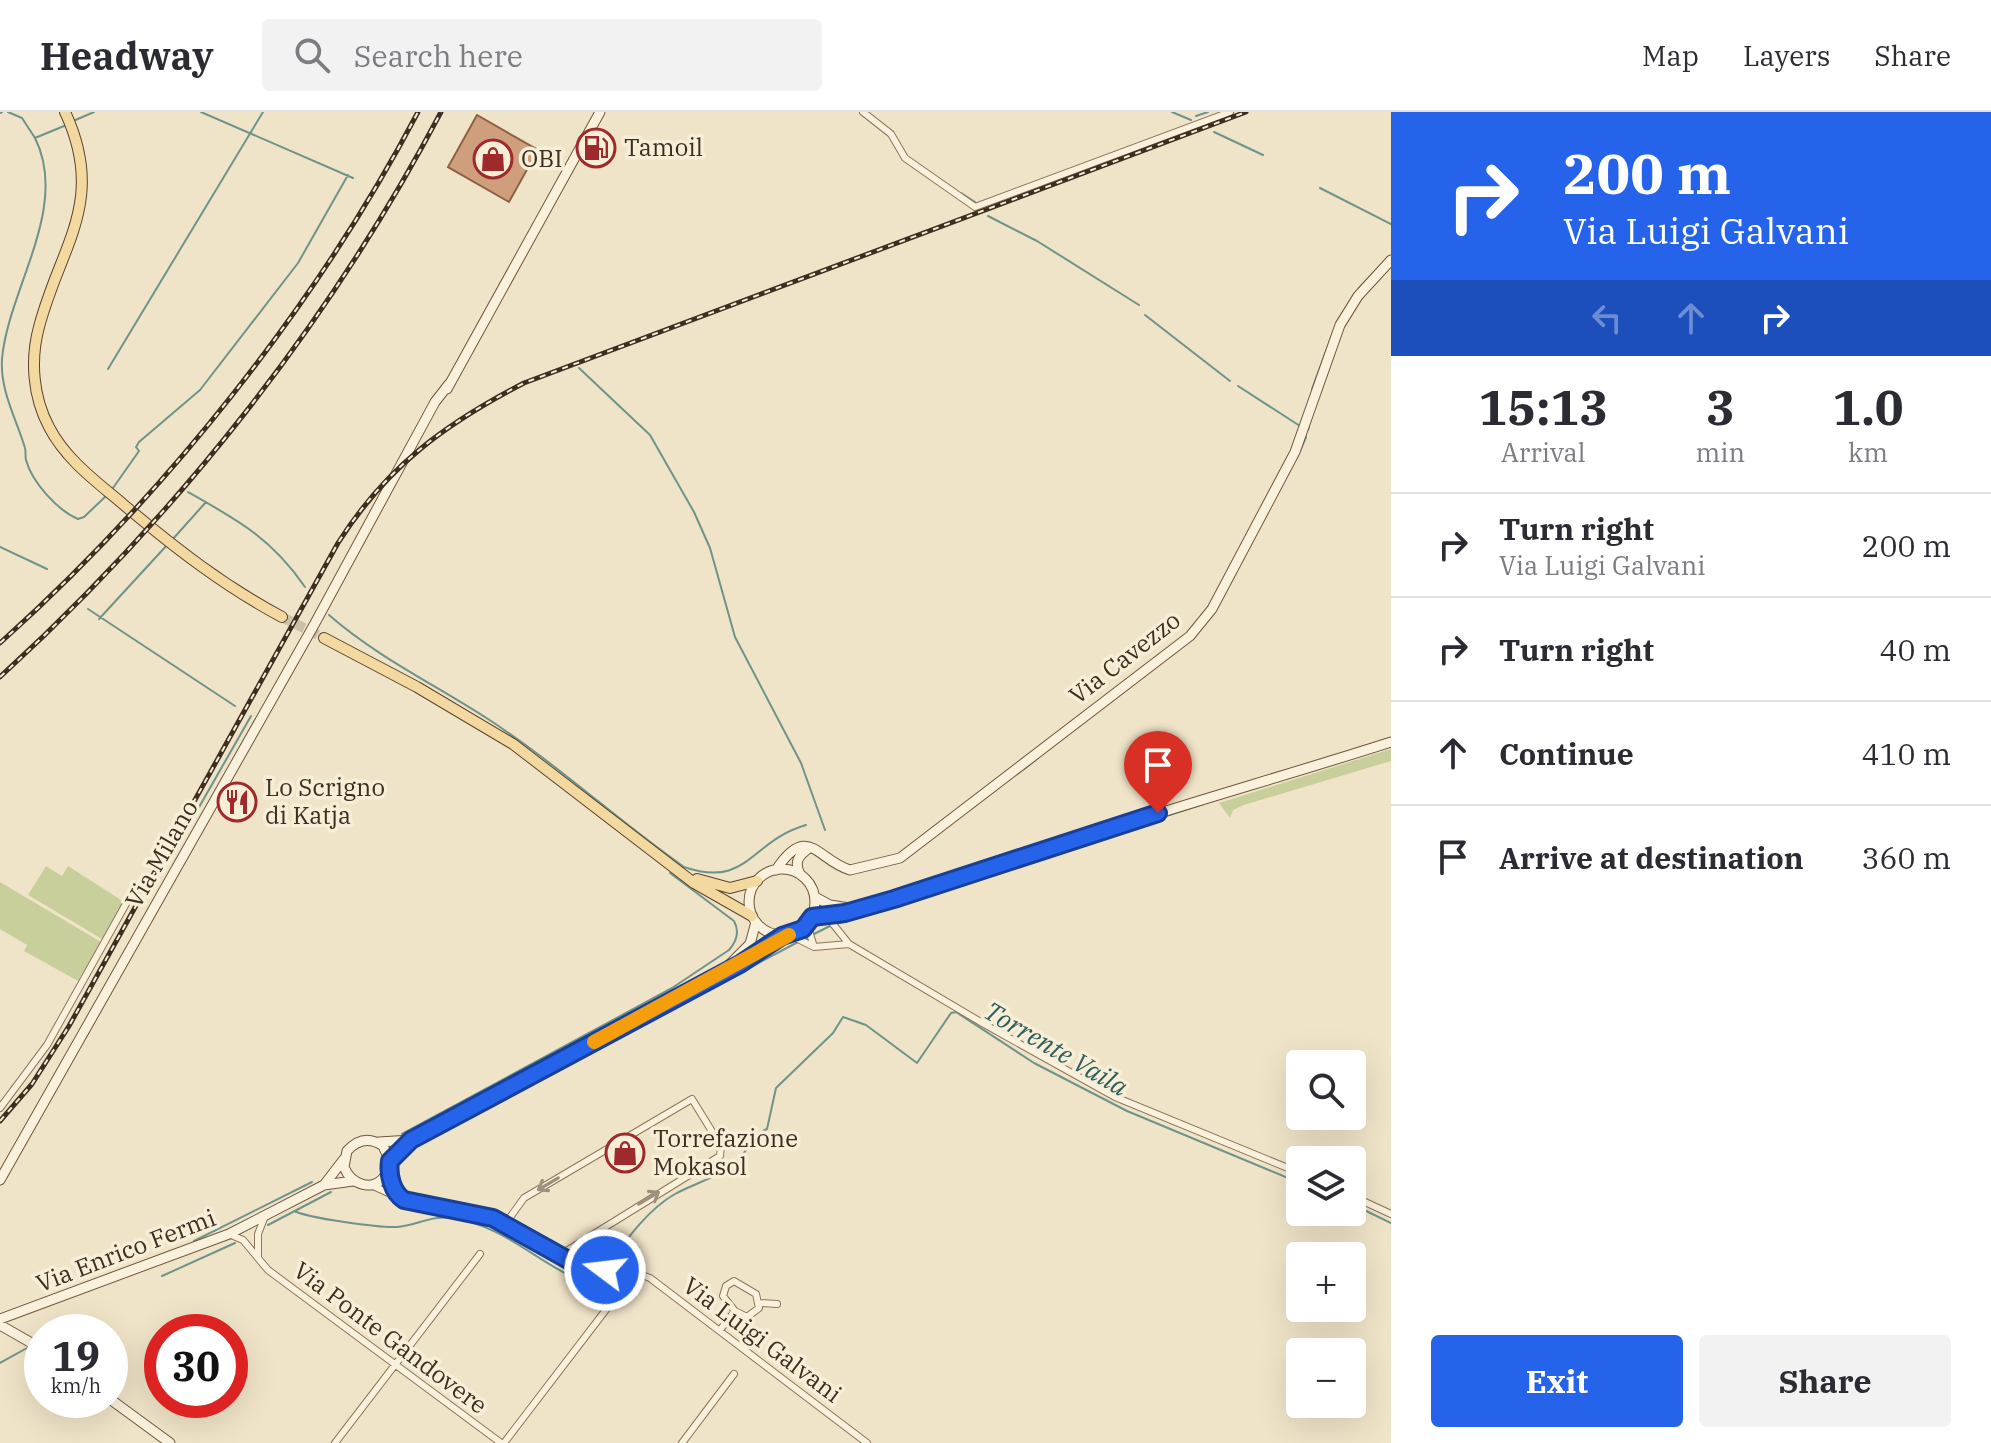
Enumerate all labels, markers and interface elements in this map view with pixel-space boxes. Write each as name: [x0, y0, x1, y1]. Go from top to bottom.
search box: [262, 19, 822, 91]
text: Headway: [40, 31, 214, 80]
icon: search: [290, 33, 334, 77]
text: Search here: [354, 36, 523, 75]
text: Map: [1642, 37, 1699, 74]
text: Layers: [1743, 37, 1830, 74]
text: Share: [1874, 37, 1951, 74]
fuel station icon: Tamoil: [575, 127, 617, 169]
place label: Tamoil: [624, 131, 703, 163]
text: 200 m: [1563, 137, 1731, 209]
shop icon: OBI: [472, 138, 514, 180]
place label: OBI: [521, 142, 563, 174]
icon: right: [1431, 144, 1535, 248]
text: Via Luigi Galvani: [1563, 207, 1849, 254]
icon: left: [1585, 296, 1629, 340]
icon: ahead: [1669, 296, 1713, 340]
icon: right: [1753, 296, 1797, 340]
text: 15:13: [1478, 376, 1608, 438]
text: 3: [1706, 376, 1735, 438]
text: 1.0: [1832, 376, 1904, 438]
text: Arrival: [1501, 435, 1586, 469]
text: min: [1696, 435, 1745, 469]
text: km: [1848, 435, 1888, 469]
text: Turn right: [1499, 509, 1654, 548]
icon: right: [1431, 523, 1475, 567]
text: 200 m: [1861, 526, 1951, 565]
text: Via Luigi Galvani: [1499, 548, 1706, 582]
street label: Via Cavezzo: [1062, 604, 1187, 711]
icon: right: [1431, 627, 1475, 671]
text: Turn right: [1499, 630, 1654, 669]
text: 40 m: [1879, 630, 1951, 669]
pin: [1124, 731, 1192, 813]
icon: ahead: [1431, 731, 1475, 775]
text: Continue: [1499, 734, 1634, 773]
text: 410 m: [1861, 734, 1951, 773]
icon: arrive: [1136, 743, 1180, 787]
place label: Lo Scrigno di Katja: [265, 771, 385, 831]
restaurant icon: Lo Scrigno di Katja: [216, 781, 258, 823]
street label: Via Milano: [117, 794, 205, 913]
icon: arrive: [1431, 835, 1475, 879]
text: Arrive at destination: [1499, 838, 1804, 877]
text: 360 m: [1861, 838, 1951, 877]
water label: Torrente Vaila: [978, 993, 1135, 1103]
map controls: [1286, 1050, 1366, 1418]
button: search: [1286, 1050, 1366, 1130]
place label: Torrefazione Mokasol: [653, 1122, 798, 1182]
shop icon: Torrefazione Mokasol: [604, 1132, 646, 1174]
button: layers: [1286, 1146, 1366, 1226]
one-way arrow: [537, 1176, 560, 1192]
one-way arrow: [637, 1190, 660, 1206]
street label: Via Enrico Fermi: [31, 1201, 220, 1299]
position arrow: [563, 1228, 647, 1312]
button: +: [1286, 1242, 1366, 1322]
street label: Via Ponte Gandovere: [287, 1254, 494, 1421]
street label: Via Luigi Galvani: [677, 1269, 848, 1409]
speed limit sign: 30: [144, 1314, 248, 1418]
text: 19: [52, 1330, 100, 1382]
button: Exit: [1431, 1335, 1683, 1427]
button: Share: [1699, 1335, 1951, 1427]
button: −: [1286, 1338, 1366, 1418]
text: km/h: [51, 1372, 101, 1399]

